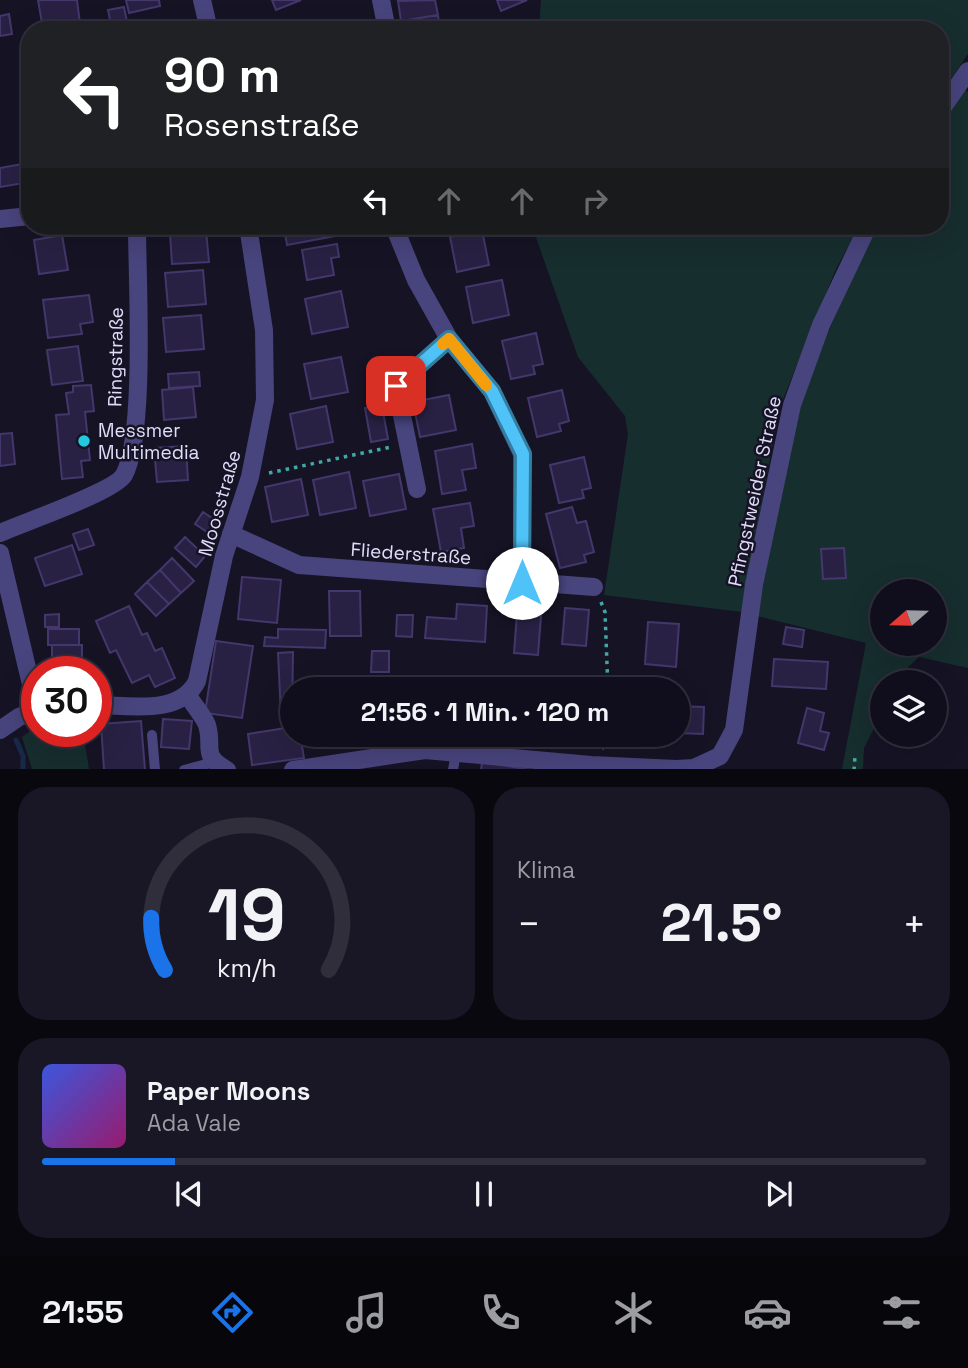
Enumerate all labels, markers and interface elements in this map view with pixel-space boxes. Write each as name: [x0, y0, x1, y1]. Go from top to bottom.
text: 90 m: [164, 44, 280, 106]
icon: left: [49, 49, 140, 140]
text: Rosenstraße: [164, 105, 360, 145]
icon: left: [357, 182, 395, 220]
icon: ahead: [430, 182, 468, 220]
icon: ahead: [503, 182, 541, 220]
icon: right: [576, 182, 614, 220]
street label: Ringstraße: [102, 307, 129, 407]
pin: [366, 356, 426, 416]
icon: arrive: [377, 367, 415, 405]
street label: Pfingstweider Straße: [722, 394, 787, 589]
place label: Messmer Multimedia: [98, 418, 200, 465]
marker: Messmer Multimedia: [76, 433, 92, 449]
street label: Moosstraße: [192, 447, 247, 559]
street label: Fliederstraße: [350, 537, 472, 570]
position arrow: [485, 546, 559, 620]
north arrow: [870, 579, 947, 656]
map controls: [870, 579, 947, 747]
speed limit sign: 30: [21, 656, 112, 747]
button: layers: [870, 670, 947, 747]
text: 21:56 · 1 Min. · 120 m: [361, 695, 609, 729]
text: Klima: [517, 855, 575, 885]
text: 19: [208, 868, 285, 961]
text: 21.5°: [661, 890, 782, 956]
text: −: [517, 900, 541, 948]
text: +: [902, 900, 926, 948]
text: km/h: [217, 951, 276, 983]
text: Paper Moons: [147, 1074, 310, 1108]
text: Ada Vale: [147, 1108, 241, 1138]
icon: previous: [170, 1175, 208, 1213]
icon: pause: [465, 1175, 503, 1213]
icon: next: [760, 1175, 798, 1213]
icon: directions: [208, 1288, 257, 1337]
icon: music: [342, 1288, 391, 1337]
icon: phone: [476, 1288, 525, 1337]
icon: climate: [609, 1288, 658, 1337]
icon: car: [743, 1288, 792, 1337]
icon: filters: [877, 1288, 926, 1337]
text: 21:55: [42, 1292, 124, 1332]

